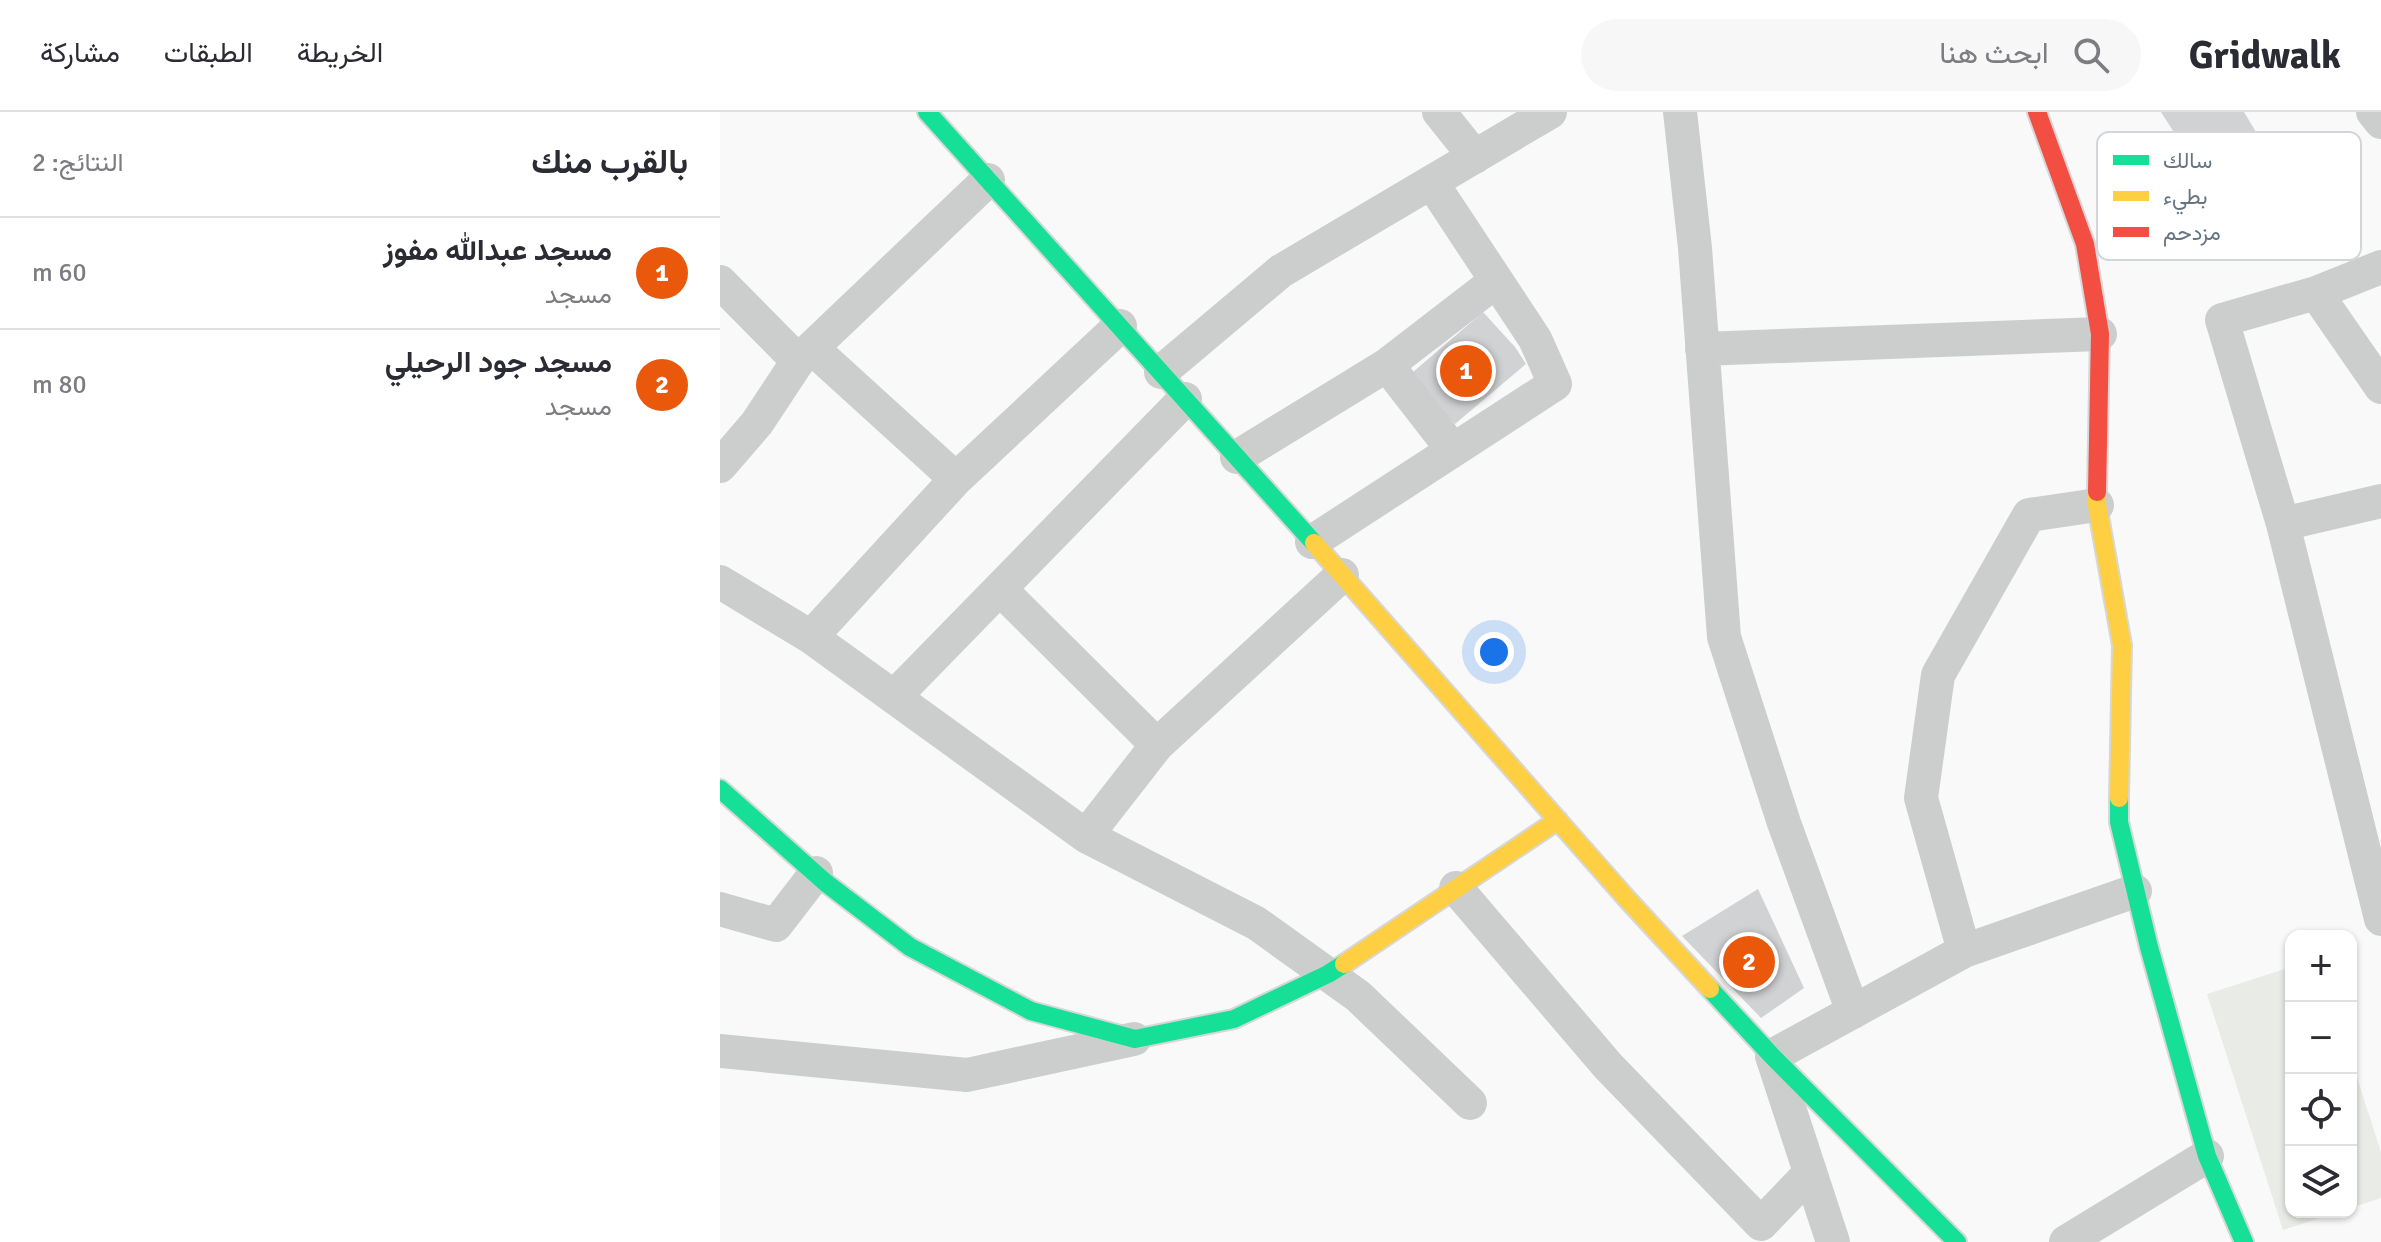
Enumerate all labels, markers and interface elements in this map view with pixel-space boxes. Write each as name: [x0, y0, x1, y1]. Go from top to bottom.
search box: [1581, 19, 2141, 91]
text: Gridwalk: [2189, 32, 2341, 79]
icon: search: [2069, 33, 2113, 77]
text: ابحث هنا: [1939, 35, 2049, 72]
text: مشاركة: [40, 36, 120, 70]
text: الطبقات: [164, 36, 253, 70]
text: الخريطة: [297, 36, 383, 70]
legend: [2097, 132, 2361, 260]
text: بالقرب منك: [531, 141, 688, 183]
text: النتائج: 2: [32, 147, 124, 179]
text: سالك: [2163, 147, 2212, 174]
text: بطيء: [2163, 183, 2208, 215]
text: مزدحم: [2163, 219, 2221, 247]
text: مسجد عبدالله مفوز: [383, 232, 612, 269]
text: 60 m: [32, 257, 87, 289]
text: 1: [655, 257, 669, 289]
text: مسجد: [545, 279, 612, 311]
pin: 1: [1440, 341, 1492, 401]
text: مسجد جود الرحيلي: [385, 344, 612, 381]
text: 80 m: [32, 369, 87, 401]
text: 2: [655, 369, 669, 401]
text: مسجد: [545, 391, 612, 423]
your location: [1474, 632, 1514, 672]
map controls: [2285, 930, 2357, 1218]
button: +: [2285, 930, 2357, 1002]
pin: 2: [1723, 932, 1775, 992]
button: −: [2285, 1002, 2357, 1074]
button: locate: [2285, 1074, 2357, 1146]
button: layers: [2285, 1146, 2357, 1218]

